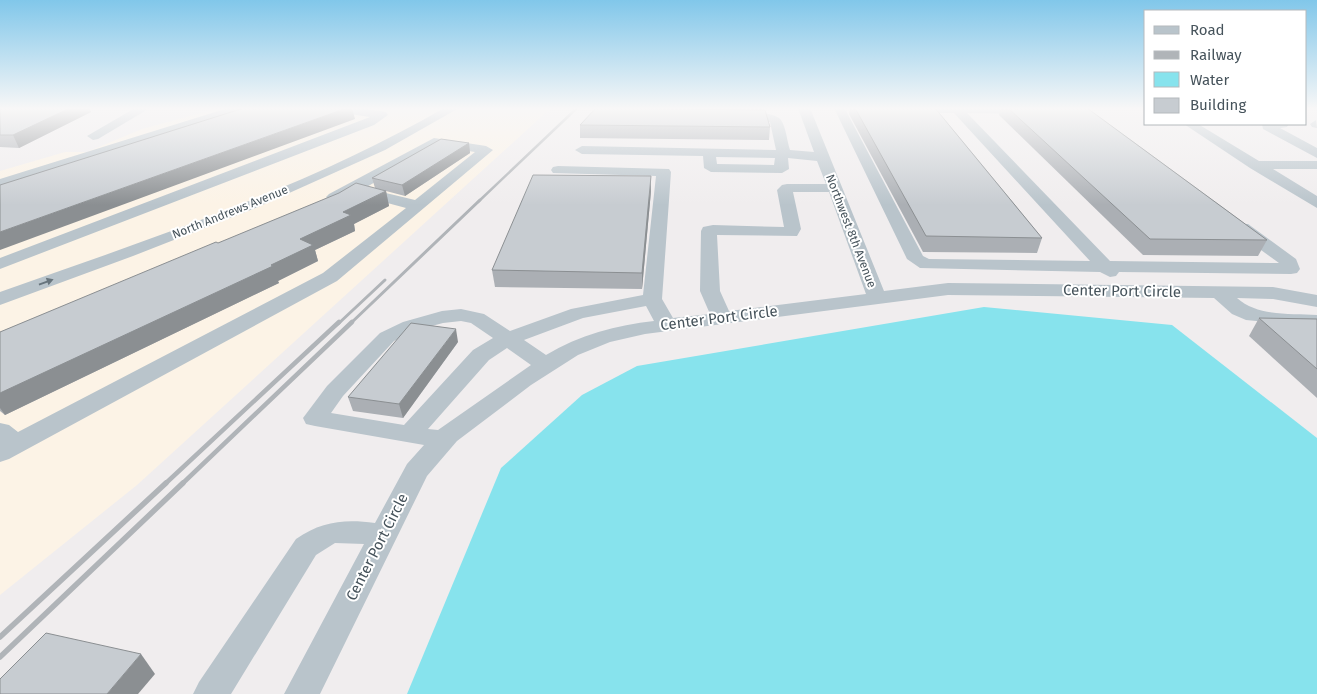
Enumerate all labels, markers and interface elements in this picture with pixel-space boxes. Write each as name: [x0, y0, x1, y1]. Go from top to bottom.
legend: [1144, 10, 1307, 125]
text: Road: [1190, 21, 1225, 39]
text: Railway: [1190, 46, 1242, 64]
text: Water: [1190, 71, 1229, 89]
text: Building: [1190, 96, 1246, 114]
street label: Northwest 8th Avenue: [823, 172, 879, 290]
street label: North Andrews Avenue: [170, 182, 290, 242]
one-way arrow: [39, 278, 54, 286]
street label: Center Port Circle: [1063, 281, 1181, 301]
street label: Center Port Circle: [659, 302, 779, 334]
street label: Center Port Circle: [342, 490, 412, 604]

